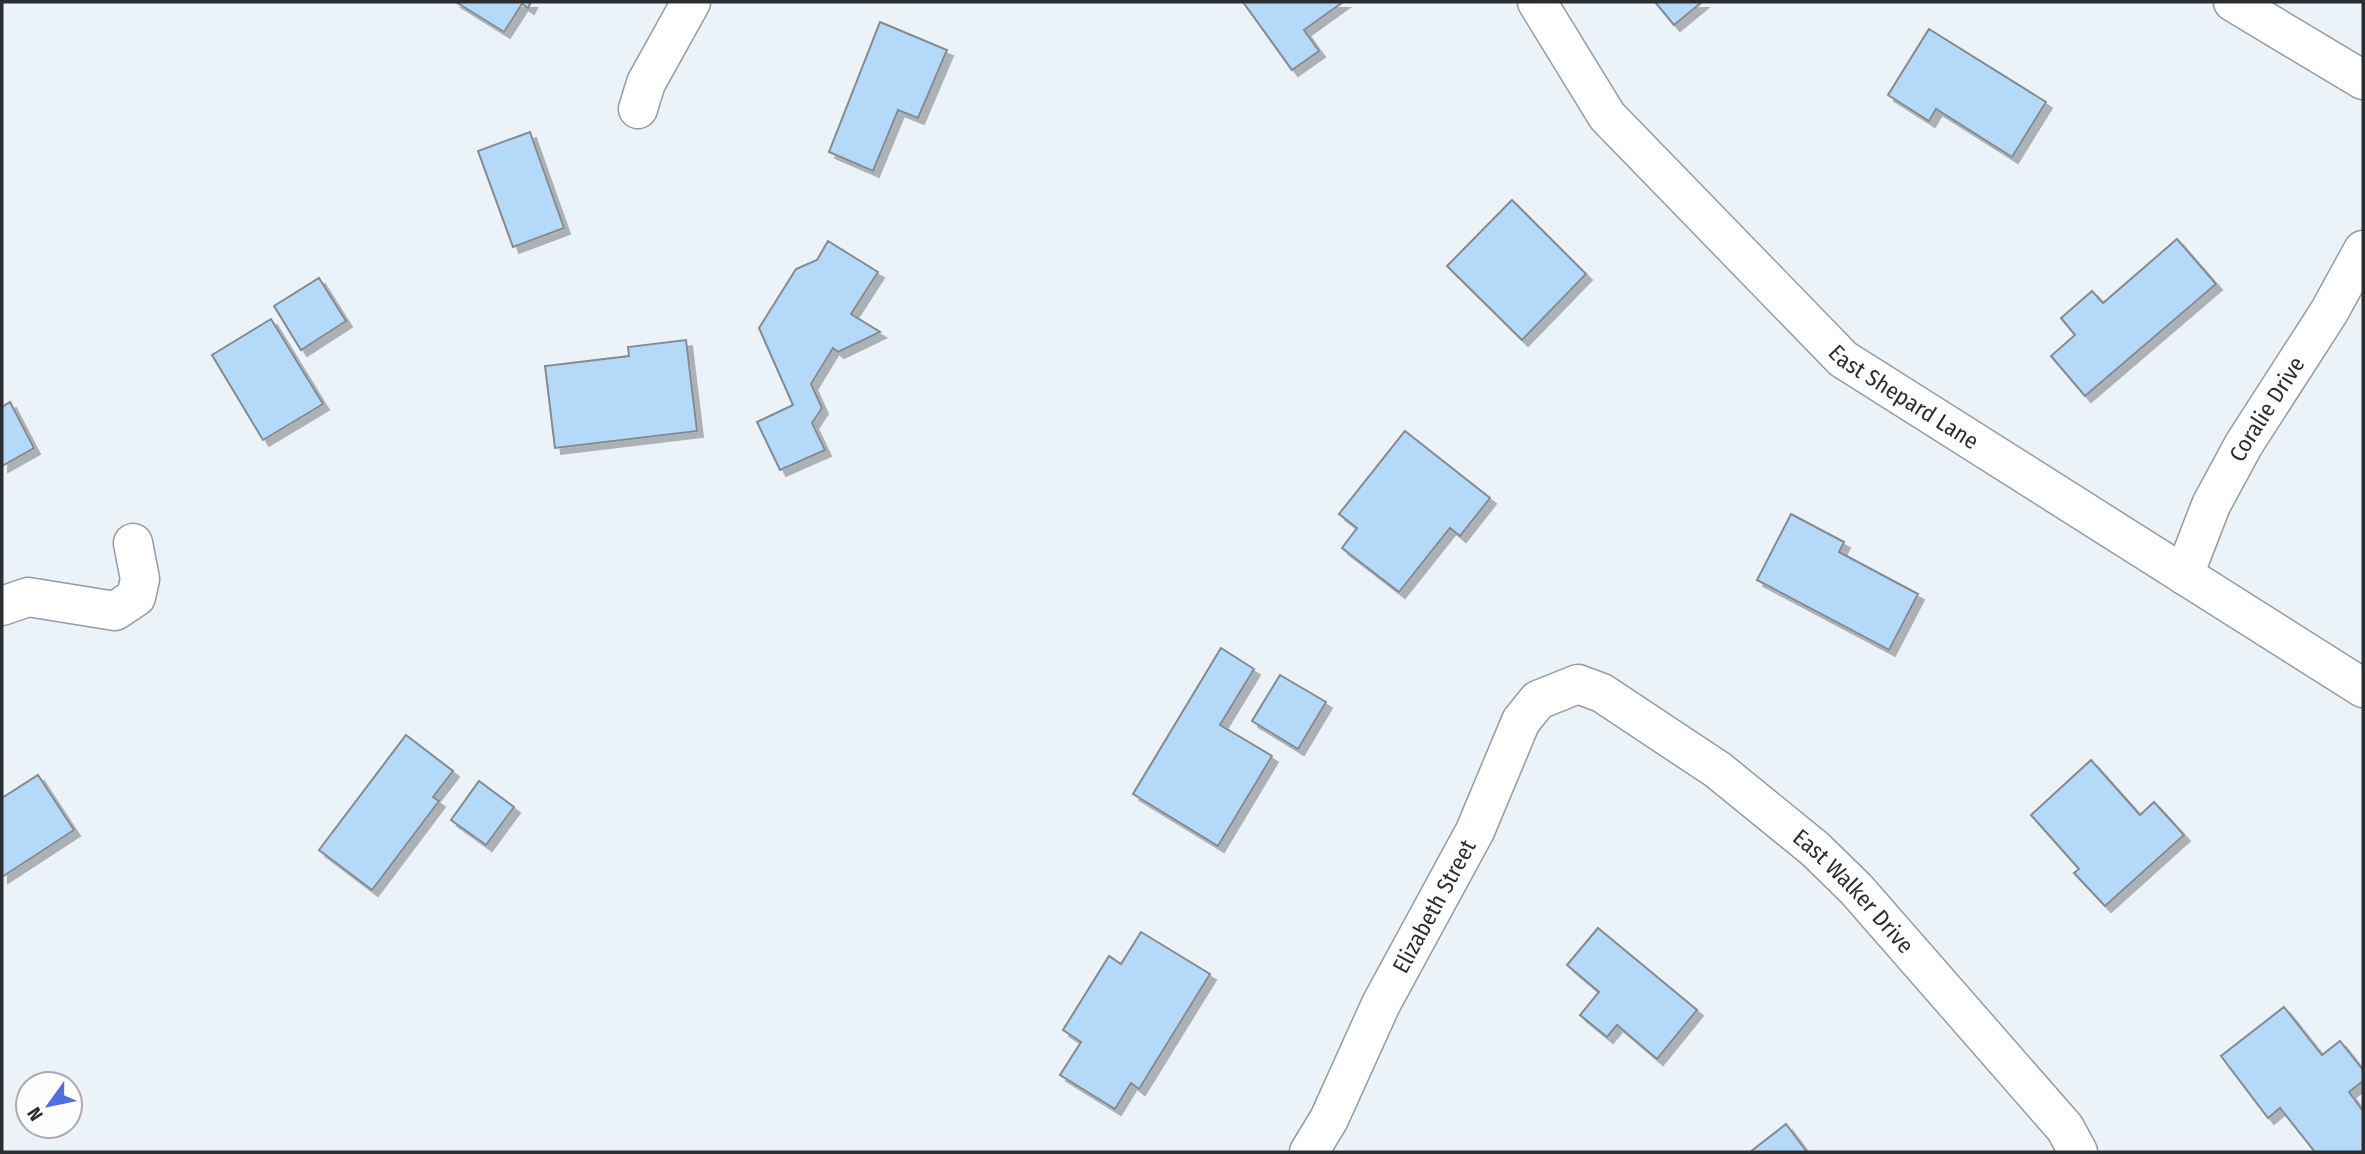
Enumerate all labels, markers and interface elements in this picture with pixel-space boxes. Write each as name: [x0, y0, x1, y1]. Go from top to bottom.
street label: East Shepard Lane: [1823, 339, 1984, 455]
street label: Coralie Drive: [2223, 351, 2311, 466]
street label: East Walker Drive: [1788, 823, 1920, 959]
street label: Elizabeth Street: [1386, 834, 1482, 978]
north arrow: [14, 1070, 84, 1140]
text: N: [22, 1103, 48, 1125]

